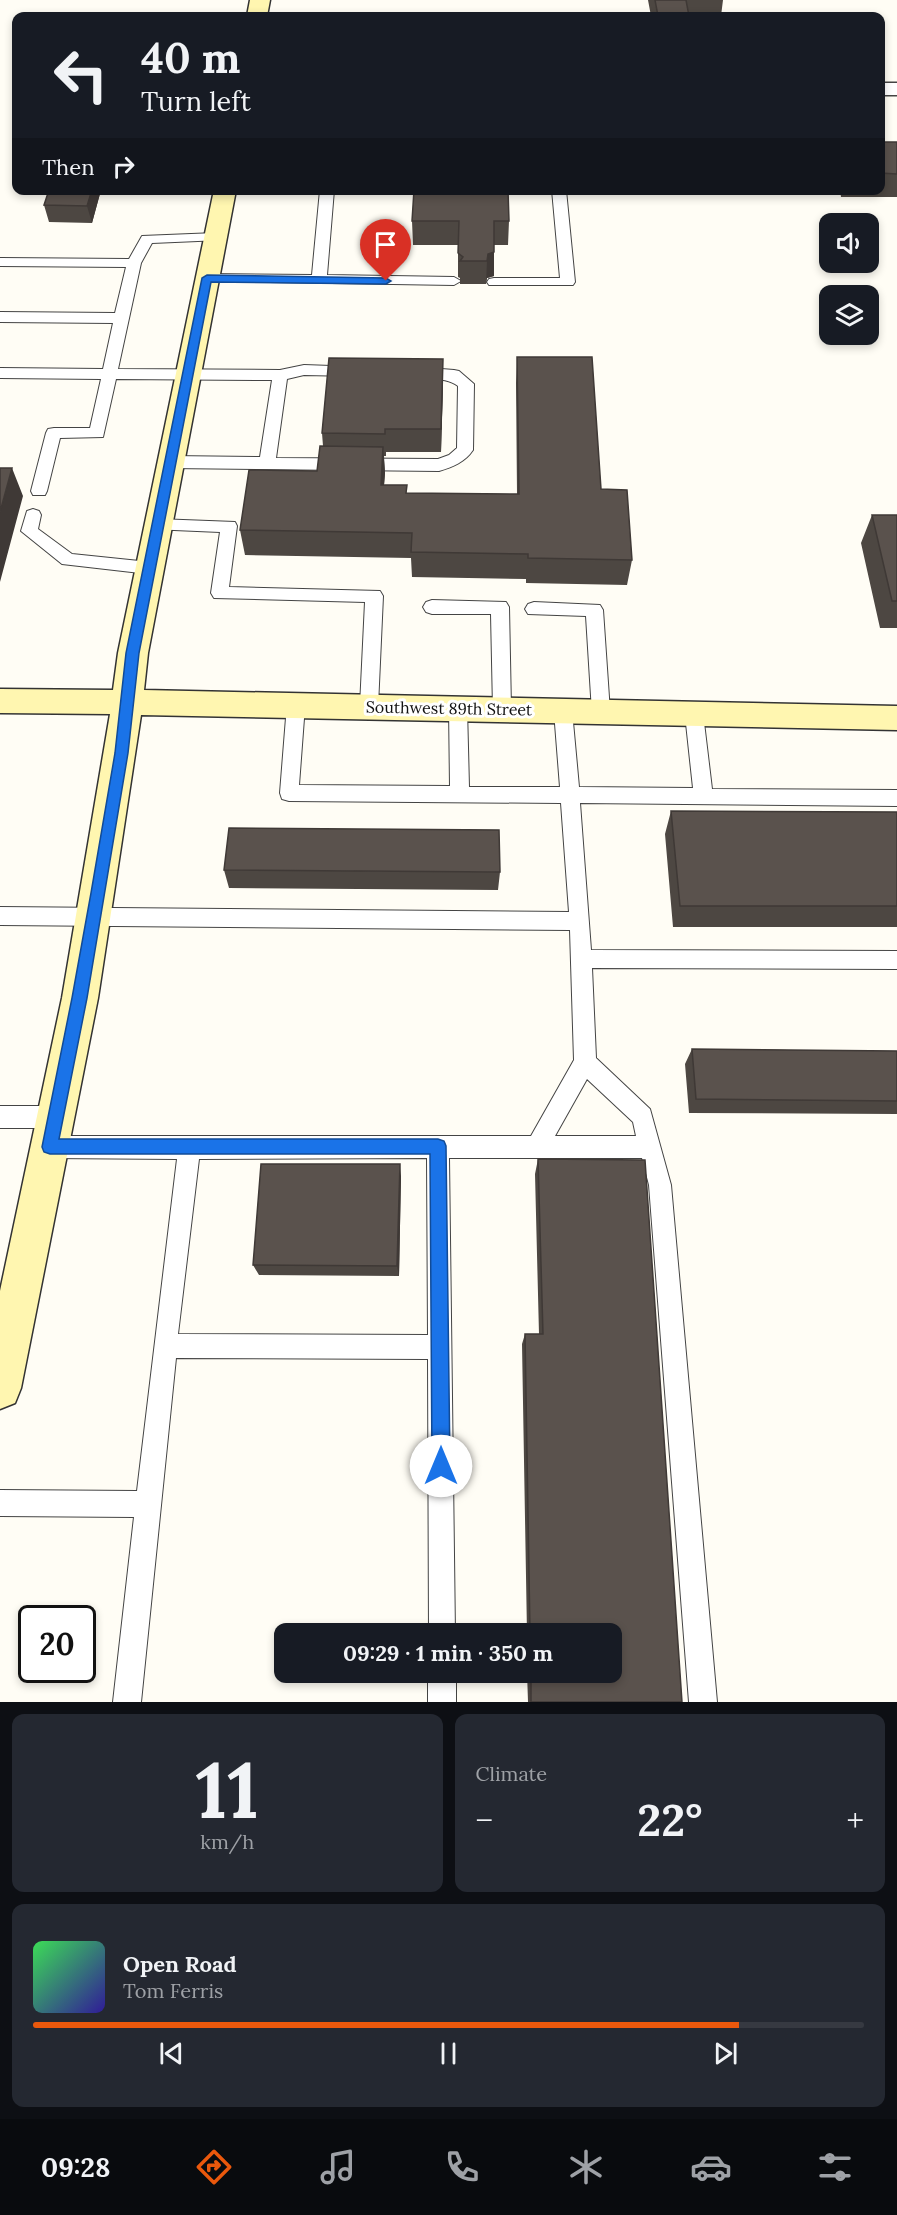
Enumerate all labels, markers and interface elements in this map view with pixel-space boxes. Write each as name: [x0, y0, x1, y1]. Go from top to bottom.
text: 40 m: [141, 31, 240, 85]
icon: left: [42, 36, 120, 114]
text: Turn left: [141, 84, 251, 118]
icon: right: [107, 150, 140, 183]
text: Then: [42, 153, 95, 181]
map controls: [819, 213, 879, 345]
button: sound: [819, 213, 879, 273]
pin: [360, 219, 411, 281]
icon: arrive: [369, 228, 402, 261]
button: layers: [819, 285, 879, 345]
street label: Southwest 89th Street: [366, 697, 533, 719]
position arrow: [409, 1434, 473, 1498]
speed limit sign: 20: [18, 1605, 96, 1683]
text: 09:29 · 1 min · 350 m: [343, 1639, 553, 1667]
text: 11: [196, 1740, 259, 1839]
text: Climate: [476, 1761, 547, 1786]
text: 22°: [637, 1791, 702, 1848]
text: −: [476, 1799, 493, 1841]
text: +: [846, 1799, 864, 1841]
text: km/h: [200, 1829, 254, 1854]
text: Open Road: [123, 1950, 237, 1978]
text: Tom Ferris: [123, 1978, 223, 2003]
icon: previous: [155, 2037, 188, 2070]
icon: pause: [432, 2037, 465, 2070]
icon: next: [709, 2037, 742, 2070]
icon: directions: [193, 2146, 235, 2188]
icon: music: [317, 2146, 359, 2188]
icon: phone: [441, 2146, 483, 2188]
icon: climate: [565, 2146, 607, 2188]
icon: car: [690, 2146, 732, 2188]
icon: filters: [814, 2146, 856, 2188]
text: 09:28: [41, 2150, 110, 2184]

